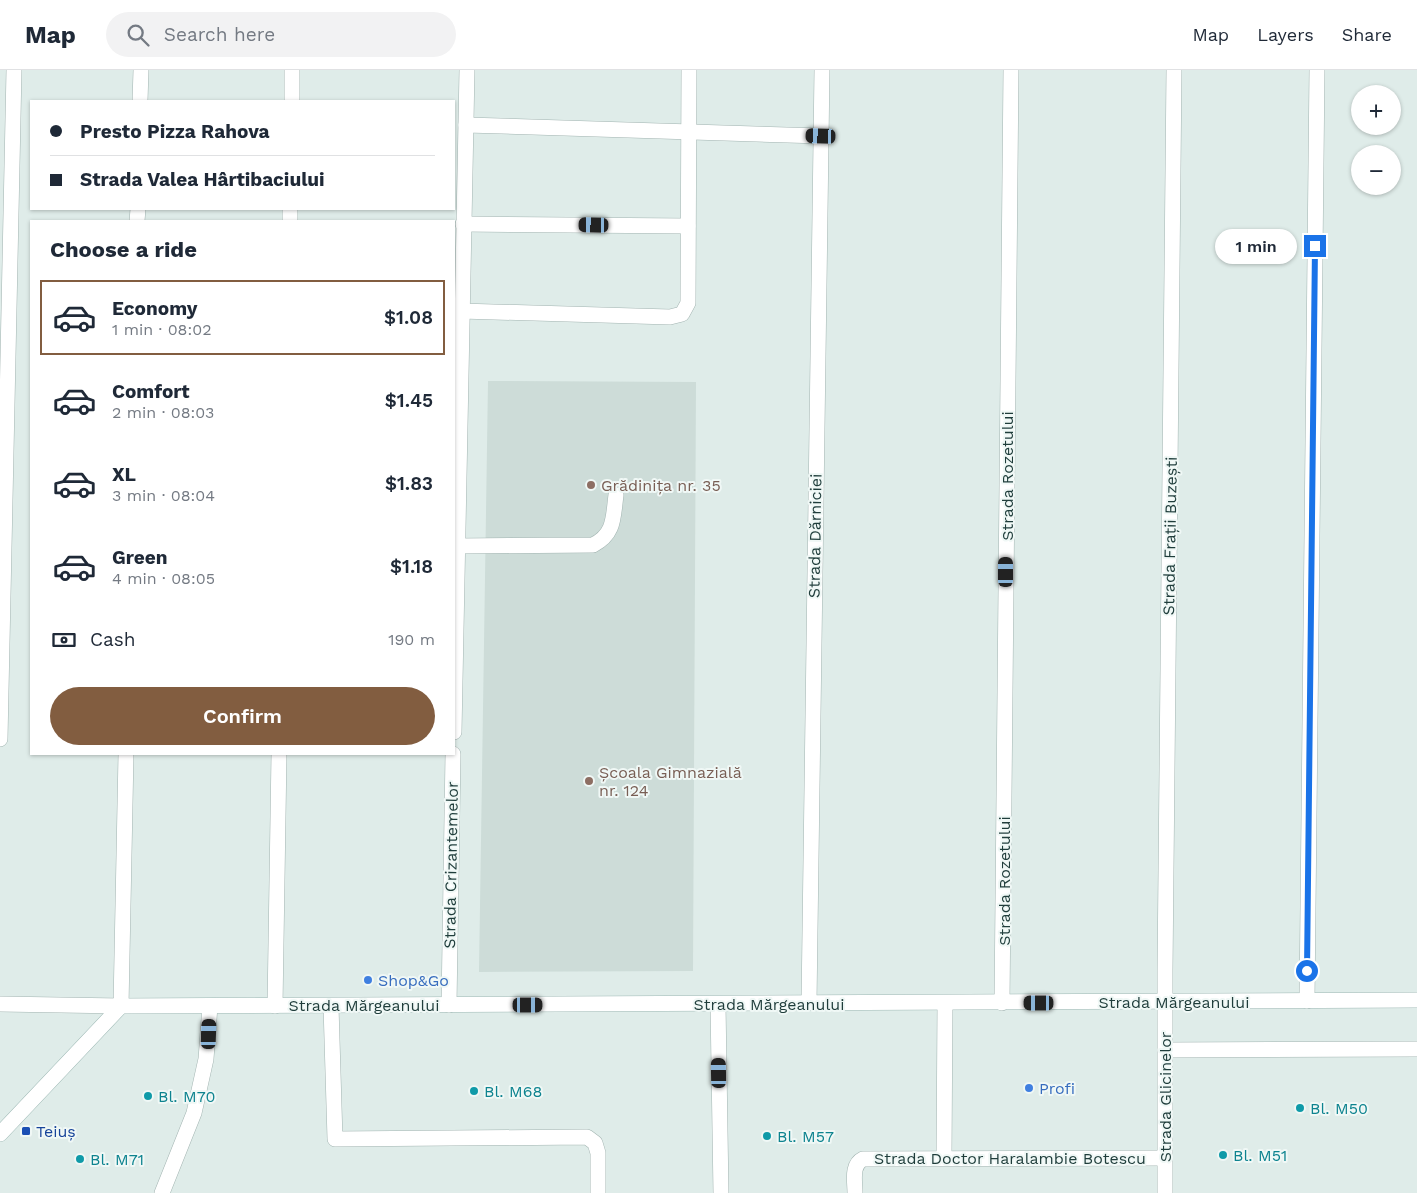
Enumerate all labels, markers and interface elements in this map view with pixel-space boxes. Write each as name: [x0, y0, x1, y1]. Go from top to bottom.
search box: [106, 12, 456, 57]
text: Map: [25, 21, 76, 49]
icon: search: [124, 21, 152, 49]
text: Search here: [164, 23, 275, 46]
text: Map: [1192, 24, 1229, 45]
text: Layers: [1257, 24, 1314, 45]
text: Share: [1342, 24, 1392, 45]
map controls: [1351, 85, 1401, 195]
button: +: [1351, 85, 1401, 135]
text: Presto Pizza Rahova: [80, 120, 270, 143]
car: [805, 128, 836, 144]
button: −: [1351, 145, 1401, 195]
text: Strada Valea Hârtibaciului: [80, 168, 325, 191]
car: [578, 217, 609, 233]
callout: 1 min: [1215, 228, 1298, 264]
route end: [1304, 235, 1326, 257]
text: Choose a ride: [50, 237, 197, 262]
text: 1 min: [1235, 237, 1277, 256]
icon: car: [52, 295, 97, 340]
text: Economy: [112, 297, 197, 320]
text: $1.08: [384, 306, 433, 329]
text: 1 min · 08:02: [112, 320, 211, 339]
icon: car: [52, 378, 97, 423]
text: Comfort: [112, 380, 190, 403]
text: $1.45: [385, 389, 433, 412]
text: 2 min · 08:03: [112, 403, 214, 422]
street label: Strada Rozetului: [998, 411, 1017, 541]
street label: Strada Frații Buzești: [1159, 457, 1181, 615]
icon: car: [52, 461, 97, 506]
text: XL: [112, 463, 136, 486]
text: $1.83: [385, 472, 433, 495]
street label: Strada Dărniciei: [804, 474, 826, 598]
place label: Grădinița nr. 35: [601, 476, 721, 495]
marker: Grădinița nr. 35: [585, 479, 597, 491]
text: 3 min · 08:04: [112, 486, 215, 505]
icon: car: [52, 544, 97, 589]
text: Green: [112, 546, 168, 569]
text: $1.18: [390, 555, 433, 578]
car: [998, 557, 1013, 587]
text: 4 min · 08:05: [112, 569, 215, 588]
icon: cash: [50, 626, 78, 654]
text: Cash: [90, 628, 136, 651]
text: 190 m: [388, 630, 435, 649]
button: Confirm: [50, 687, 435, 745]
place label: Școala Gimnazială nr. 124: [599, 763, 742, 800]
marker: Școala Gimnazială nr. 124: [583, 775, 595, 787]
street label: Strada Crizantemelor: [440, 781, 462, 949]
street label: Strada Rozetului: [995, 816, 1014, 946]
route start: [1296, 960, 1318, 982]
place label: Shop&Go: [378, 971, 449, 990]
marker: Shop&Go: [362, 974, 374, 986]
street label: Strada Mărgeanului: [1099, 993, 1249, 1012]
street label: Strada Mărgeanului: [694, 995, 844, 1014]
street label: Strada Mărgeanului: [289, 996, 439, 1015]
car: [1024, 996, 1054, 1011]
car: [513, 998, 543, 1013]
car: [200, 1019, 217, 1049]
street label: Strada Glicinelor: [1156, 1031, 1175, 1162]
car: [711, 1058, 726, 1088]
place label: Profi: [1039, 1079, 1075, 1098]
place label: Bl. M68: [484, 1082, 542, 1101]
marker: Profi: [1023, 1082, 1035, 1094]
marker: Bl. M68: [468, 1085, 480, 1097]
place label: Bl. M70: [158, 1087, 215, 1106]
marker: Bl. M70: [142, 1090, 154, 1102]
place label: Bl. M50: [1310, 1099, 1368, 1118]
marker: Bl. M50: [1294, 1102, 1306, 1114]
place label: Teiuș: [36, 1122, 76, 1141]
marker: Teiuș: [20, 1125, 32, 1137]
place label: Bl. M57: [777, 1127, 834, 1146]
marker: Bl. M57: [761, 1130, 773, 1142]
place label: Bl. M51: [1233, 1146, 1287, 1165]
street label: Strada Doctor Haralambie Botescu: [874, 1149, 1146, 1168]
marker: Bl. M51: [1217, 1149, 1229, 1161]
place label: Bl. M71: [90, 1150, 144, 1169]
marker: Bl. M71: [74, 1153, 86, 1165]

